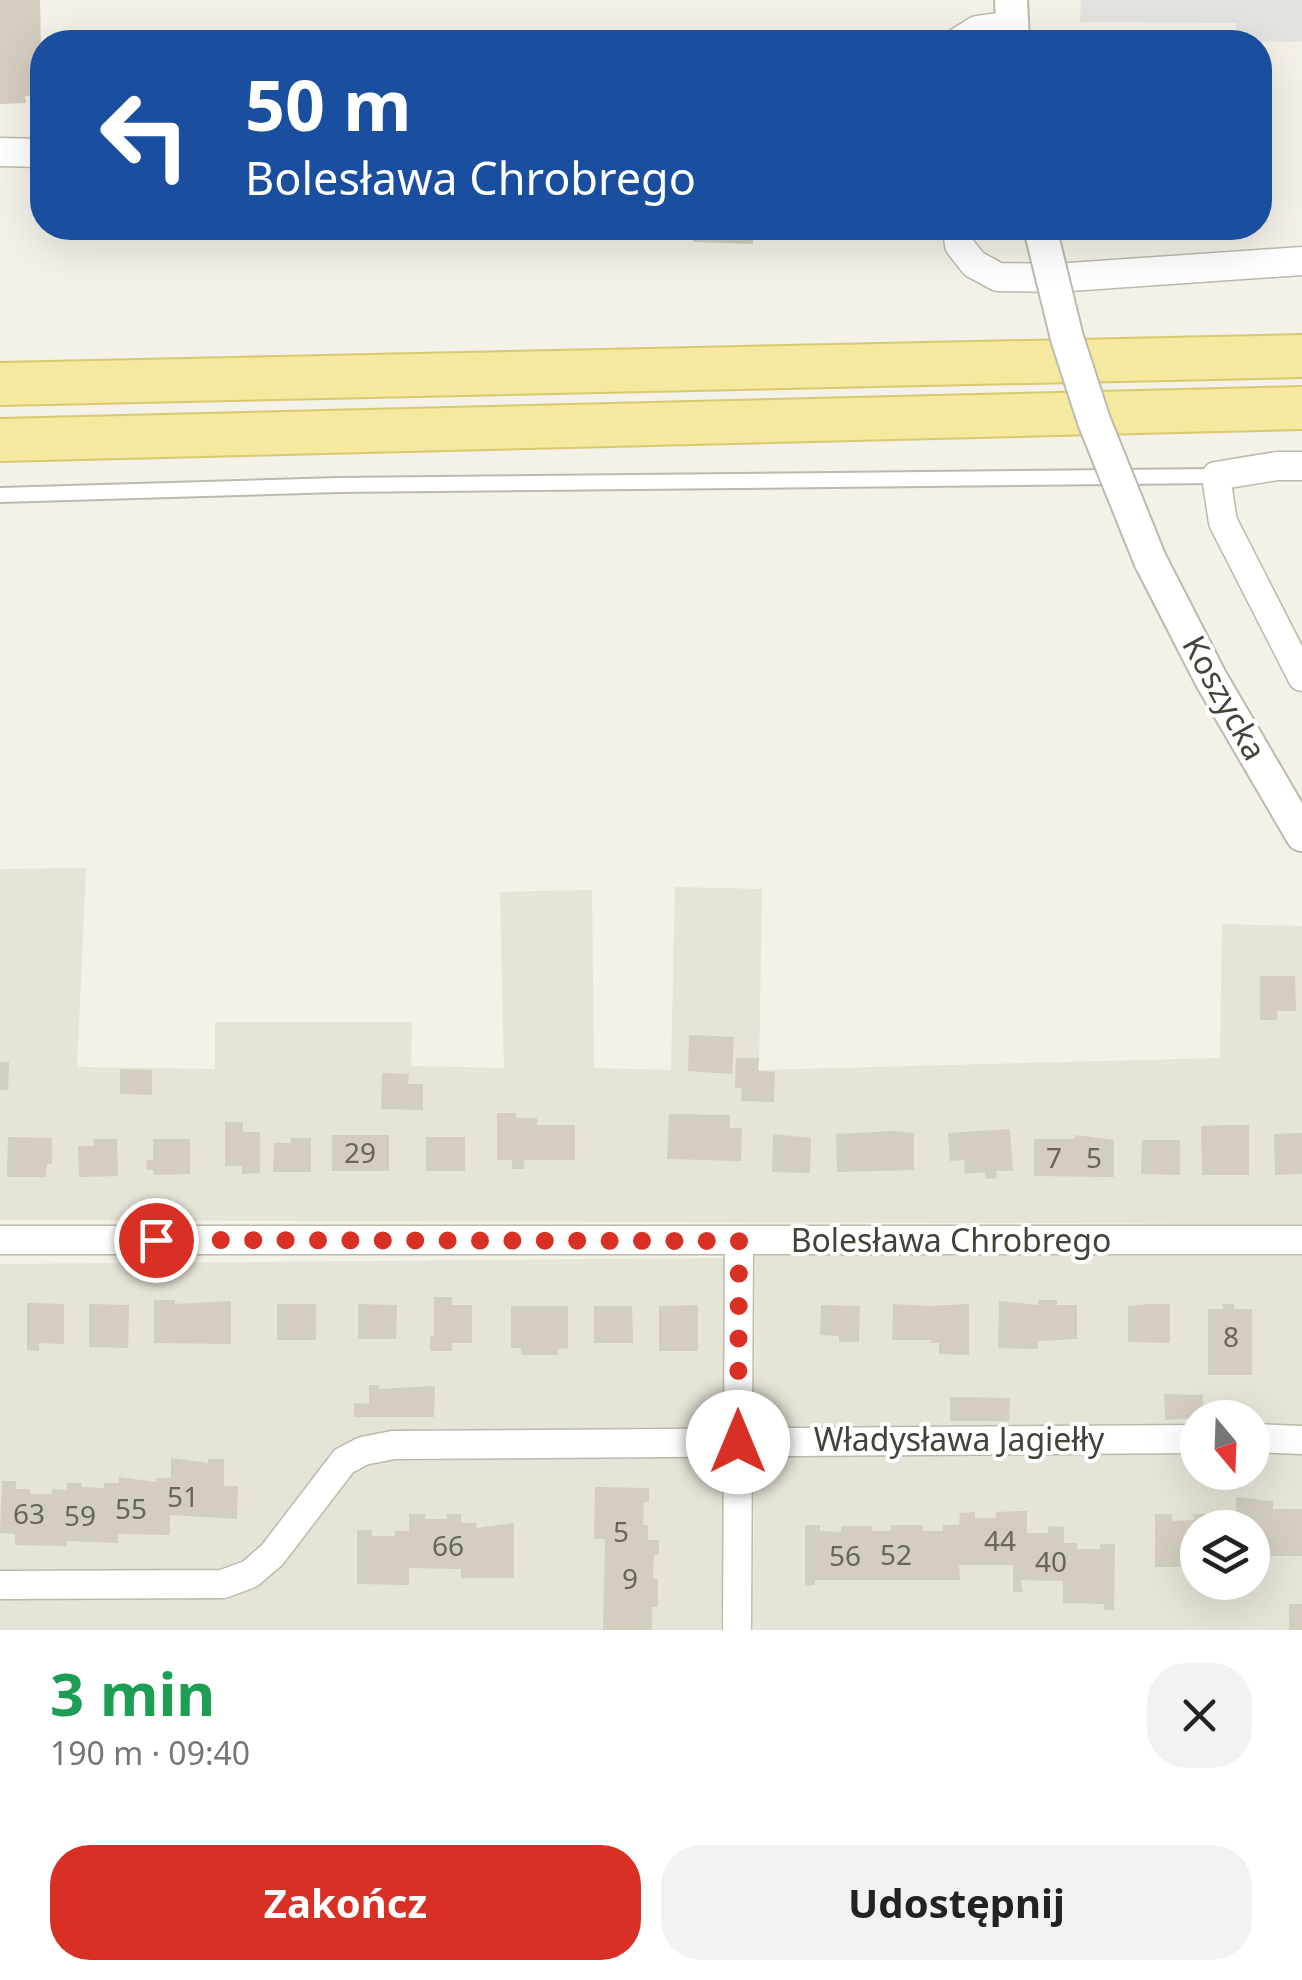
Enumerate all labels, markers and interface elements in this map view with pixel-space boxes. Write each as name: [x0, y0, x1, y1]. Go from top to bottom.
text: 50 m: [245, 56, 412, 152]
icon: left: [80, 70, 210, 200]
text: Bolesława Chrobrego: [245, 147, 696, 208]
street label: Koszycka: [1173, 627, 1277, 767]
house number: 29: [344, 1133, 376, 1171]
house number: 7: [1046, 1138, 1062, 1176]
house number: 5: [1086, 1138, 1102, 1176]
pin: [114, 1198, 199, 1283]
icon: arrive: [129, 1213, 184, 1268]
street label: Bolesława Chrobrego: [791, 1218, 1111, 1261]
house number: 8: [1223, 1317, 1239, 1355]
position arrow: [686, 1390, 790, 1494]
north arrow: [1180, 1400, 1270, 1490]
map controls: [1180, 1400, 1270, 1600]
street label: Władysława Jagiełły: [814, 1417, 1105, 1460]
house number: 51: [167, 1477, 199, 1515]
house number: 55: [115, 1489, 147, 1527]
house number: 63: [13, 1494, 45, 1532]
house number: 59: [64, 1496, 96, 1534]
button: layers: [1180, 1510, 1270, 1600]
house number: 5: [613, 1512, 629, 1550]
house number: 44: [984, 1521, 1016, 1559]
house number: 66: [432, 1526, 464, 1564]
house number: 52: [880, 1535, 912, 1573]
house number: 56: [829, 1536, 861, 1574]
house number: 40: [1035, 1542, 1067, 1580]
house number: 9: [622, 1559, 638, 1597]
text: 3 min: [50, 1652, 215, 1734]
button: close: [1147, 1663, 1252, 1768]
text: 190 m · 09:40: [50, 1731, 250, 1774]
button: Zakończ: [50, 1845, 641, 1960]
button: Udostępnij: [661, 1845, 1252, 1960]

